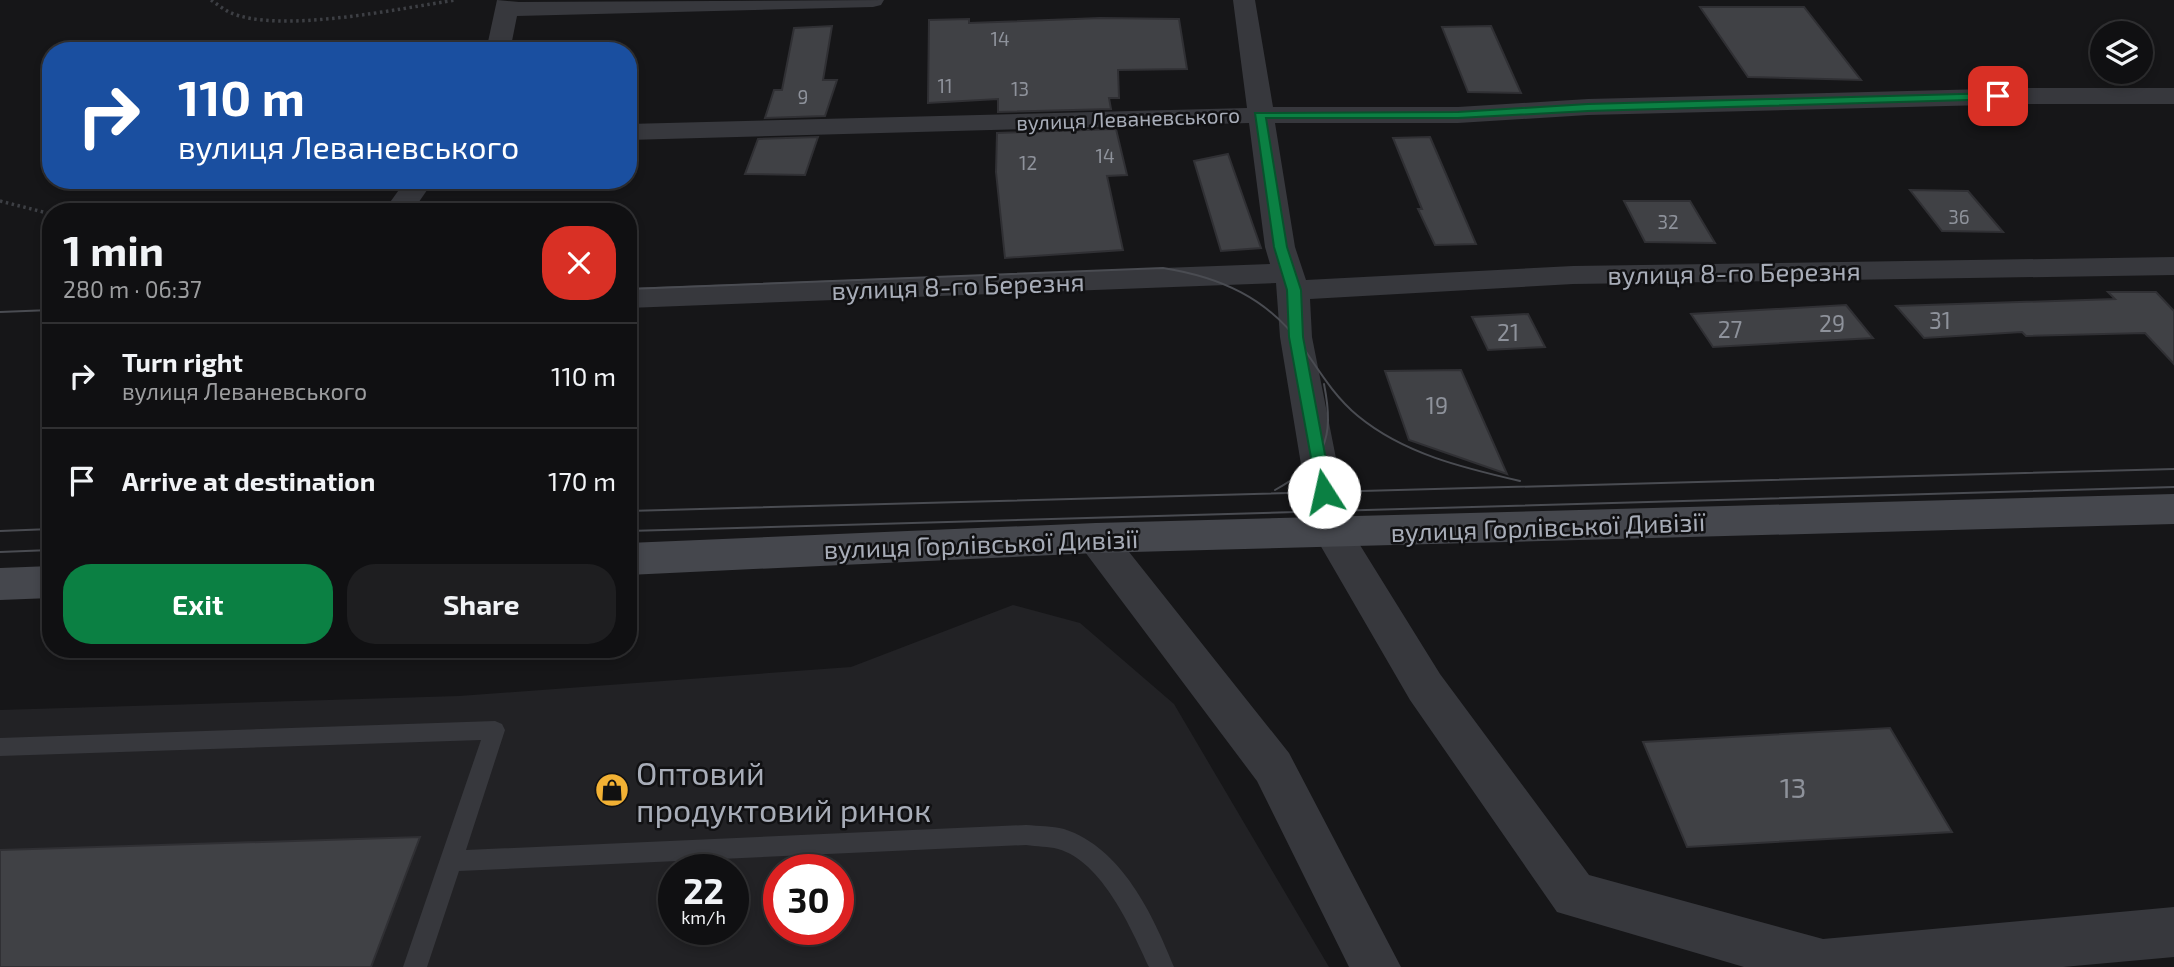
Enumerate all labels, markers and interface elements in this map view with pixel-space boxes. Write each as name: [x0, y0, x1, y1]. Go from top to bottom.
map controls: [2090, 21, 2153, 84]
button: layers: [2090, 21, 2153, 84]
house number: 14: [990, 27, 1010, 50]
pin: [1968, 66, 2028, 126]
text: 110 m: [178, 67, 305, 126]
icon: right: [63, 70, 154, 161]
house number: 11: [937, 74, 953, 97]
house number: 13: [1011, 77, 1029, 100]
icon: arrive: [1979, 77, 2017, 115]
house number: 9: [798, 85, 808, 108]
street label: вулиця Леваневського: [1016, 102, 1240, 135]
text: вулиця Леваневського: [178, 127, 519, 165]
house number: 14: [1095, 144, 1115, 167]
house number: 12: [1019, 151, 1037, 174]
house number: 36: [1948, 205, 1970, 228]
house number: 32: [1657, 210, 1679, 233]
text: 1 min: [63, 224, 164, 274]
button: close: [542, 226, 616, 300]
street label: вулиця 8-го Березня: [1607, 254, 1861, 291]
street label: вулиця 8-го Березня: [831, 265, 1085, 306]
text: 280 m · 06:37: [63, 275, 202, 303]
house number: 31: [1929, 306, 1951, 334]
house number: 29: [1819, 309, 1845, 337]
house number: 27: [1718, 315, 1743, 343]
house number: 21: [1497, 318, 1519, 346]
text: Turn right: [122, 346, 243, 377]
icon: right: [63, 357, 101, 395]
text: 110 m: [551, 360, 616, 391]
text: вулиця Леваневського: [122, 377, 367, 405]
house number: 19: [1426, 391, 1448, 419]
position arrow: [1287, 455, 1361, 529]
icon: arrive: [63, 462, 101, 500]
text: Arrive at destination: [122, 465, 375, 496]
text: 170 m: [548, 465, 616, 496]
street label: вулиця Горлівської Дивізії: [1390, 505, 1706, 548]
street label: вулиця Горлівської Дивізії: [823, 522, 1139, 565]
button: Exit: [63, 564, 333, 644]
button: Share: [347, 564, 616, 644]
place label: Оптовий продуктовий ринок: [636, 753, 931, 829]
house number: 13: [1780, 770, 1806, 804]
shop icon: Оптовий продуктовий ринок: [593, 771, 631, 809]
speed limit sign: 30: [763, 854, 854, 945]
text: 22: [683, 869, 724, 911]
text: km/h: [681, 906, 726, 928]

